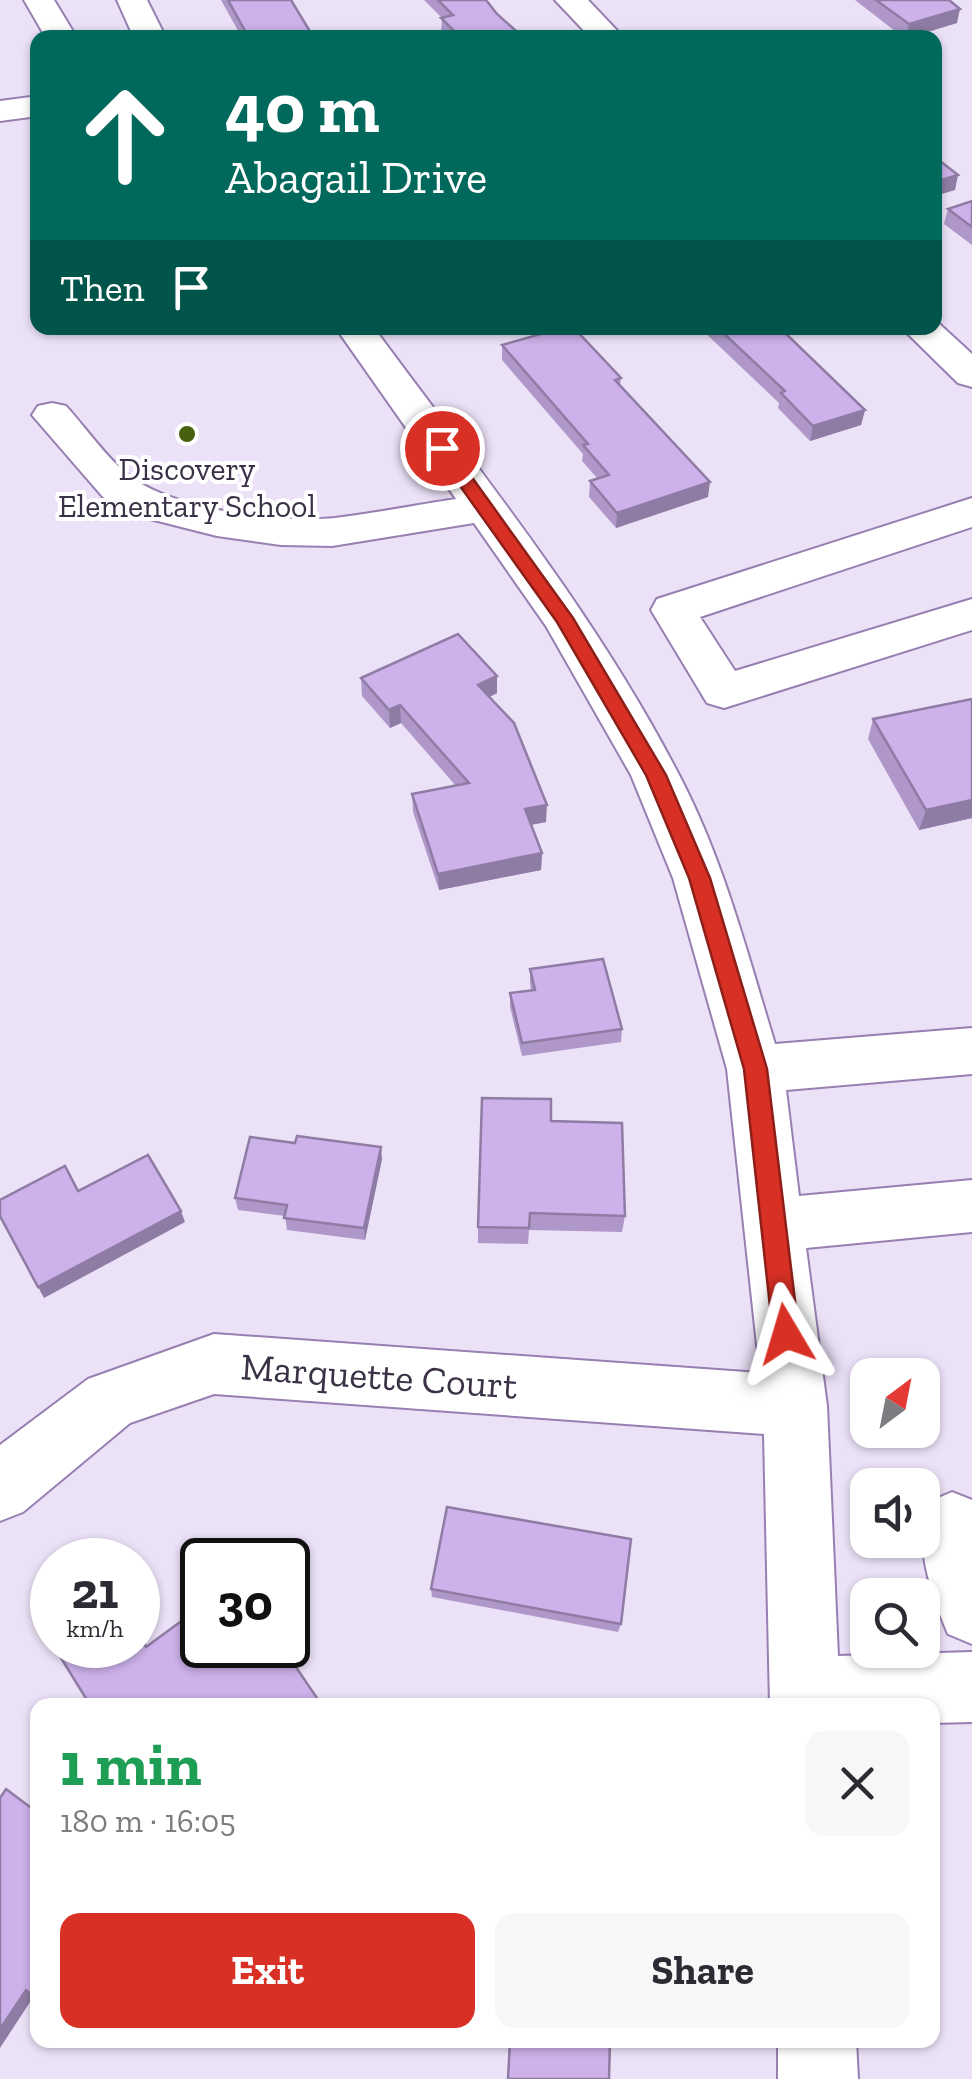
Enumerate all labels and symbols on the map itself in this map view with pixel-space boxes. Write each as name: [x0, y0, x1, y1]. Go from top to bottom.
pin: [400, 406, 485, 491]
marker: Discovery Elementary School: [176, 423, 198, 445]
place label: Discovery Elementary School: [58, 450, 316, 525]
position arrow: [734, 1282, 838, 1386]
street label: Marquette Court: [239, 1343, 519, 1409]
north arrow: [850, 1358, 940, 1448]
speed limit sign: 30: [180, 1538, 310, 1668]

